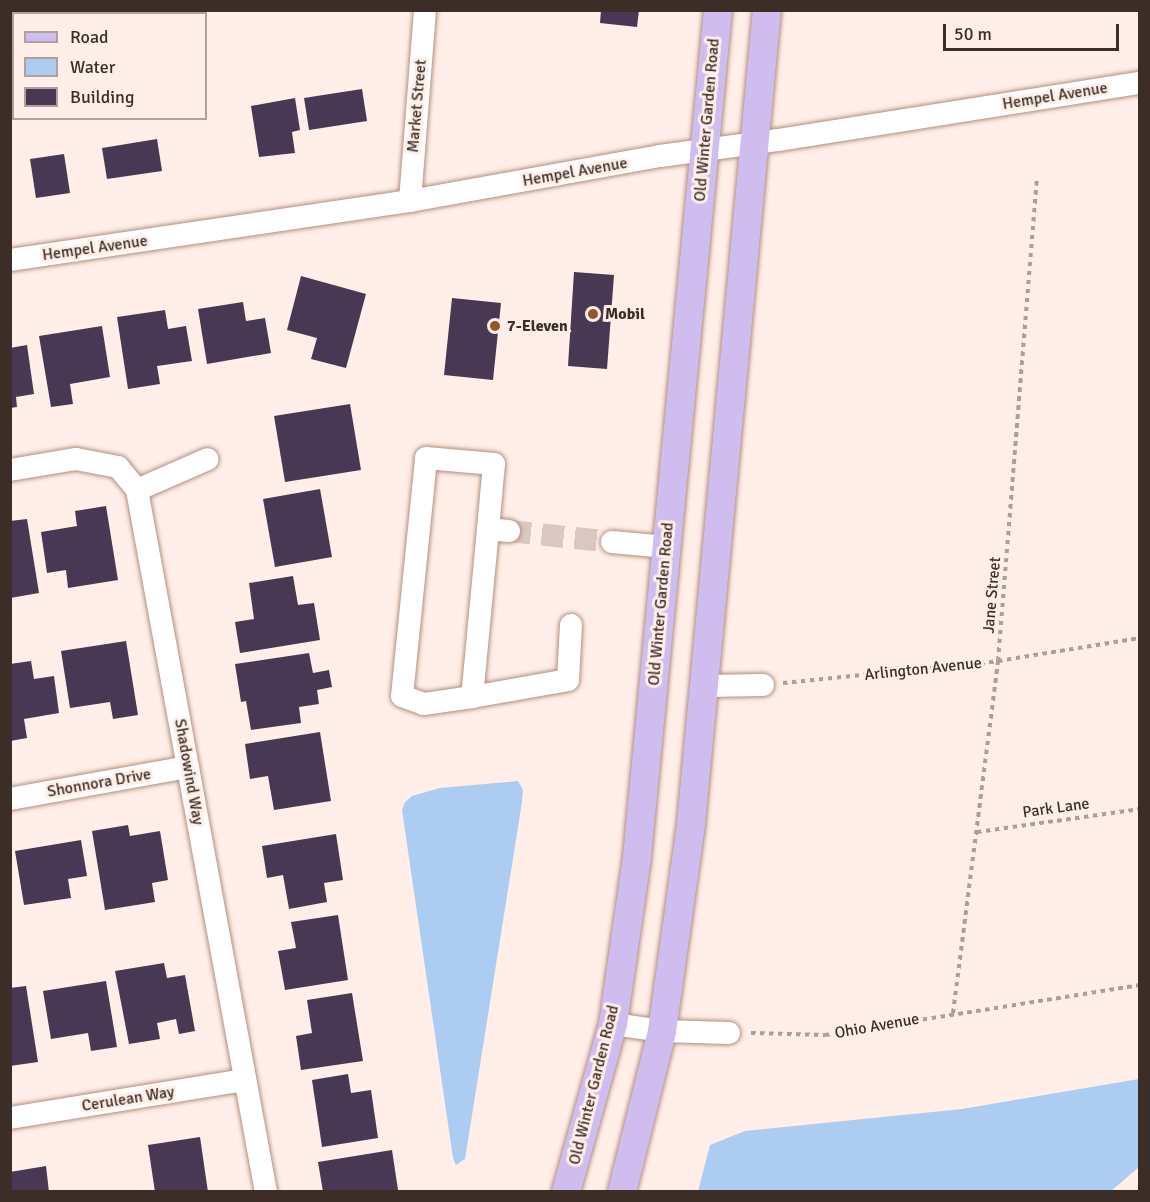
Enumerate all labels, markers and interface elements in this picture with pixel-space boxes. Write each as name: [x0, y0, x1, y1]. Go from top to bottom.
legend: [12, 12, 207, 120]
scale bar: [946, 12, 1122, 50]
text: 50 m: [954, 23, 992, 45]
text: Road: [70, 26, 109, 48]
street label: Old Winter Garden Road: [690, 38, 724, 202]
text: Water: [70, 56, 115, 78]
street label: Market Street: [403, 59, 431, 153]
street label: Hempel Avenue: [1001, 78, 1109, 114]
text: Building: [70, 86, 134, 108]
street label: Hempel Avenue: [521, 153, 629, 191]
street label: Hempel Avenue: [41, 231, 149, 265]
place label: Mobil: [605, 304, 645, 324]
marker: Mobil: [586, 307, 600, 321]
place label: 7-Eleven: [507, 316, 568, 336]
marker: 7-Eleven: [488, 319, 502, 333]
street label: Old Winter Garden Road: [644, 522, 678, 686]
street label: Jane Street: [979, 556, 1005, 634]
street label: Arlington Avenue: [863, 653, 983, 685]
street label: Shadowind Way: [170, 717, 208, 827]
street label: Shonnora Drive: [46, 764, 152, 802]
street label: Park Lane: [1021, 794, 1091, 822]
street label: Old Winter Garden Road: [565, 1003, 623, 1167]
street label: Ohio Avenue: [833, 1009, 921, 1043]
street label: Cerulean Way: [80, 1082, 176, 1116]

